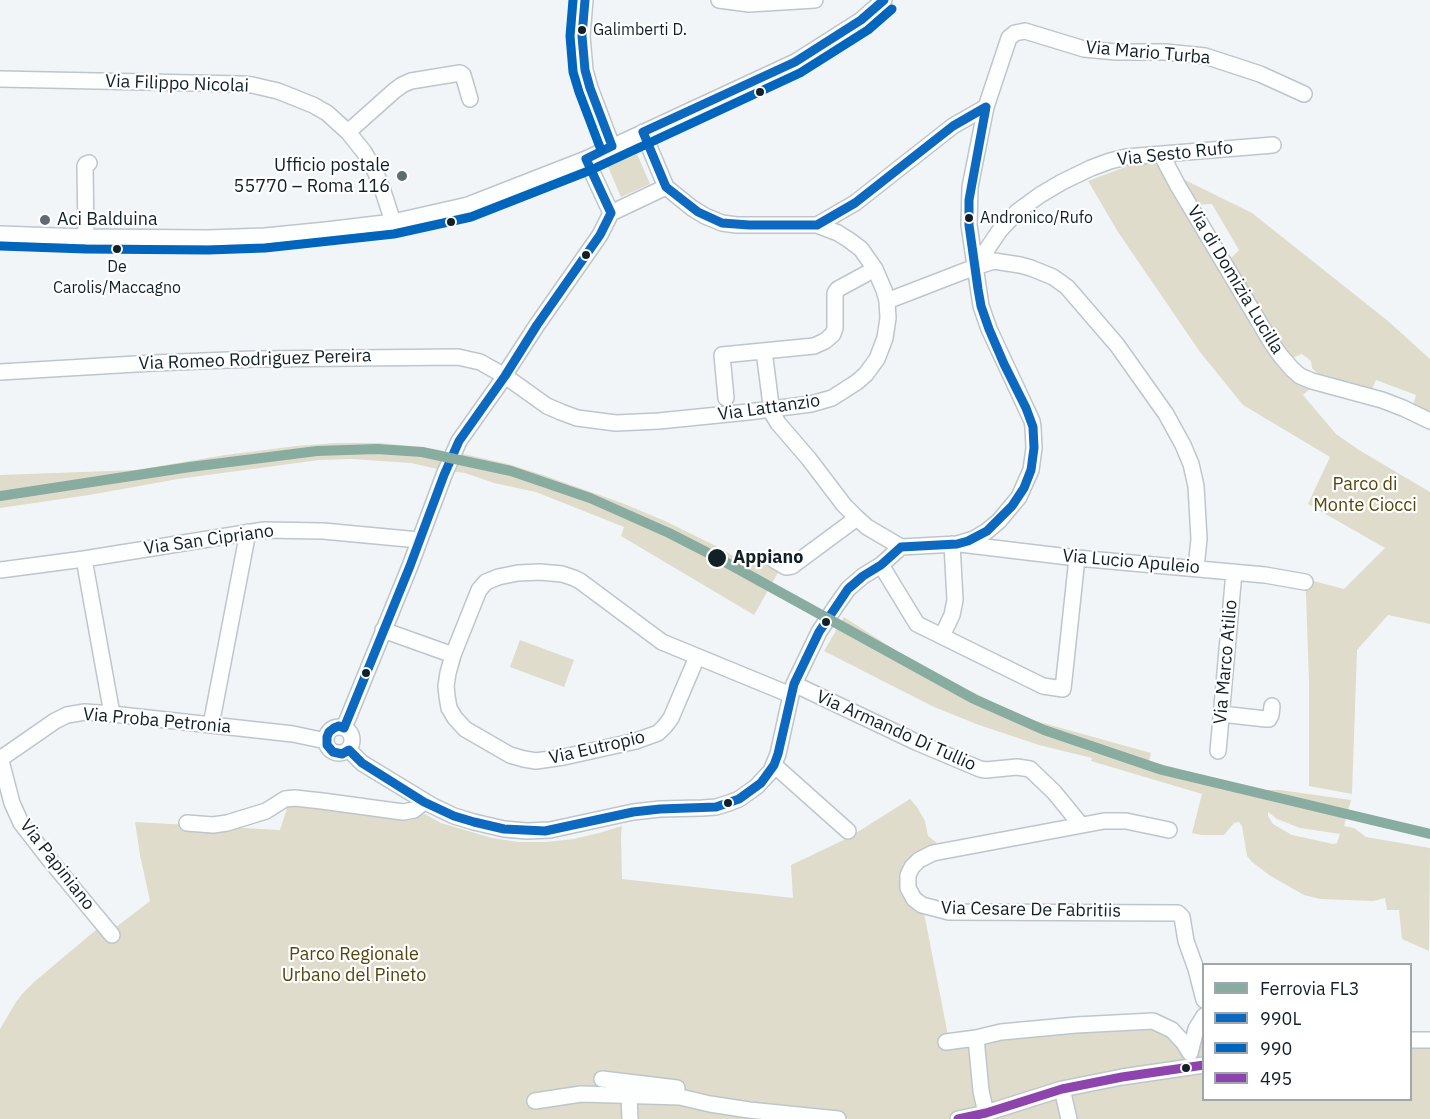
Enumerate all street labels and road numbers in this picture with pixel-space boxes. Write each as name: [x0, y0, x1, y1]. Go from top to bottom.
street label: Via Mario Turba: [1085, 37, 1211, 69]
street label: Via Filippo Nicolai: [105, 71, 249, 97]
street label: Via Sesto Rufo: [1116, 137, 1234, 171]
street label: Via di Domizia Lucilla: [1182, 202, 1288, 358]
street label: Via Romeo Rodriguez Pereira: [138, 345, 372, 375]
street label: Via Lattanzio: [716, 390, 822, 426]
street label: Via San Cipriano: [143, 520, 275, 560]
street label: Via Lucio Apuleio: [1061, 545, 1201, 579]
street label: Via Marco Atilio: [1210, 599, 1242, 725]
street label: Via Armando Di Tullio: [813, 686, 979, 776]
street label: Via Proba Petronia: [82, 704, 232, 738]
street label: Via Eutropio: [547, 726, 647, 770]
street label: Via Papiniano: [15, 815, 99, 915]
street label: Via Cesare De Fabritiis: [941, 898, 1121, 922]

